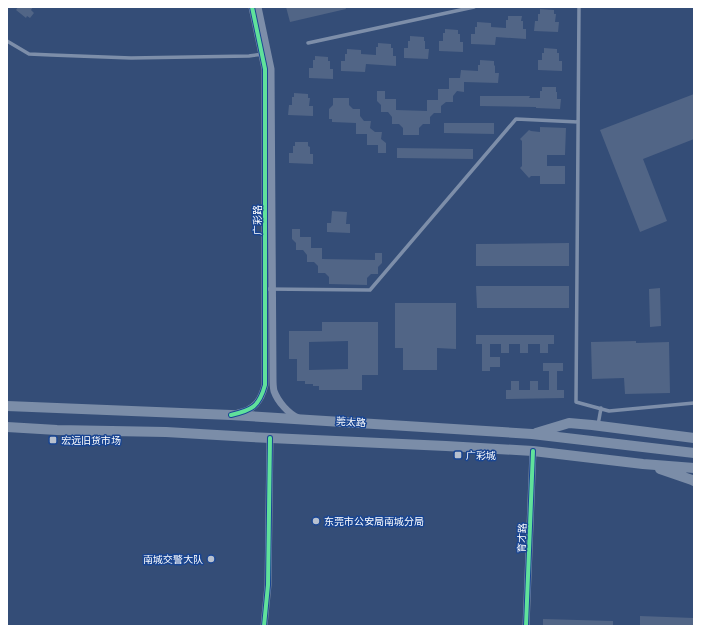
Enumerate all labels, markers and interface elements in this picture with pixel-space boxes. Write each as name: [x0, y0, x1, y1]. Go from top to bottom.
street label: 广彩路: [251, 205, 264, 235]
street label: 莞太路: [336, 414, 366, 430]
place label: 宏远旧货市场: [61, 434, 121, 447]
marker: 宏远旧货市场: [48, 435, 58, 445]
place label: 广彩城: [466, 449, 496, 462]
marker: 广彩城: [453, 450, 463, 460]
place label: 东莞市公安局南城分局: [324, 515, 424, 528]
marker: 东莞市公安局南城分局: [311, 516, 321, 526]
street label: 育才路: [515, 523, 529, 553]
place label: 南城交警大队: [143, 553, 203, 566]
marker: 南城交警大队: [206, 554, 216, 564]

